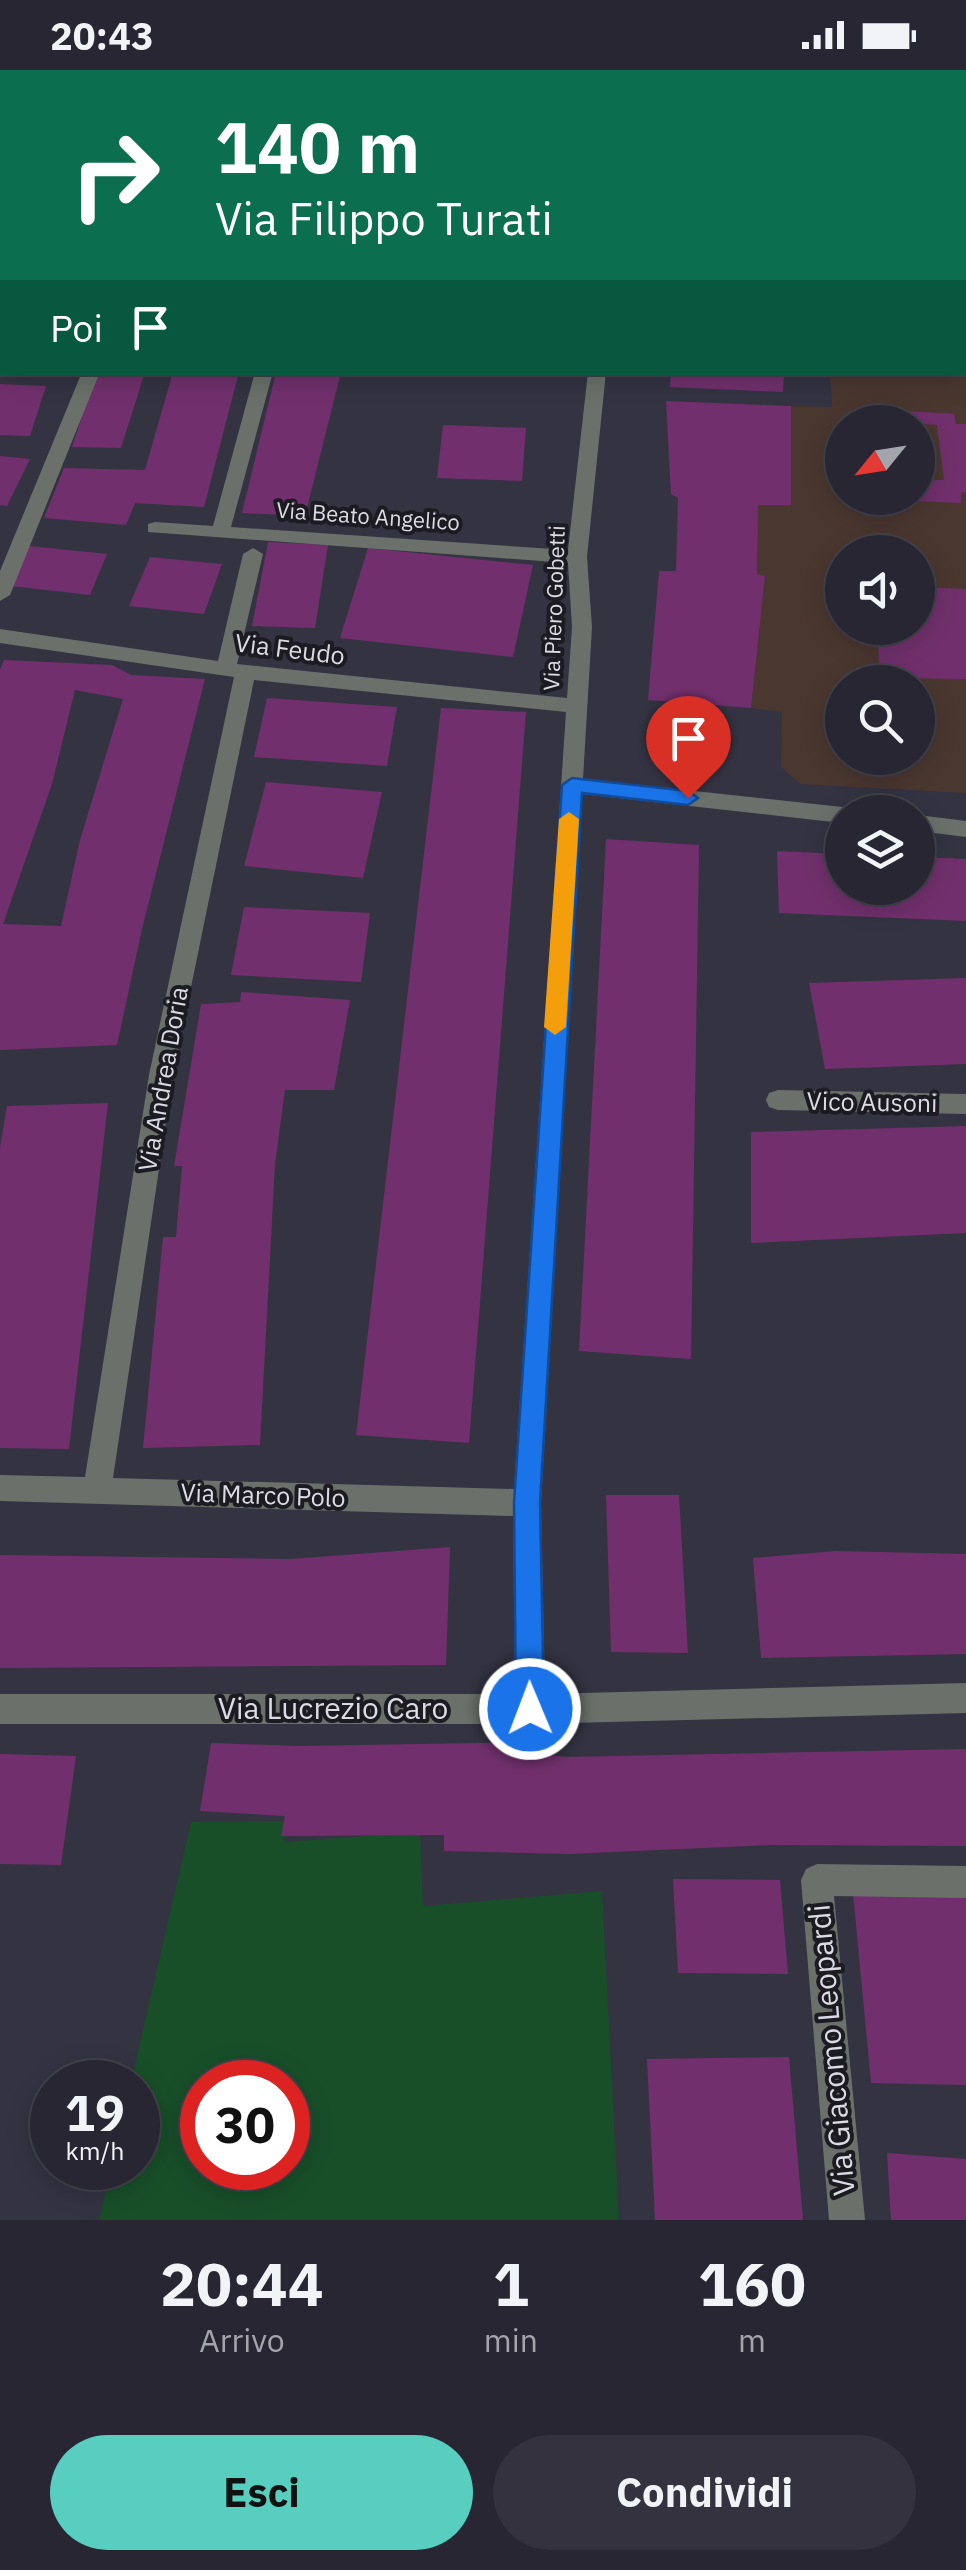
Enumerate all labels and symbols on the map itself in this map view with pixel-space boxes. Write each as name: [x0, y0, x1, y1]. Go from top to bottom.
north arrow: [825, 405, 935, 515]
street label: Via Beato Angelico: [275, 495, 461, 536]
street label: Via Piero Gobetti: [536, 525, 571, 691]
street label: Via Feudo: [233, 625, 347, 672]
pin: [646, 696, 731, 799]
street label: Via Andrea Doria: [130, 984, 195, 1174]
street label: Vico Ausoni: [806, 1084, 938, 1119]
street label: Via Marco Polo: [180, 1475, 346, 1514]
position arrow: [478, 1657, 582, 1761]
street label: Via Lucrezio Caro: [218, 1688, 448, 1727]
street label: Via Giacomo Leopardi: [798, 1903, 863, 2197]
speed limit sign: 30: [180, 2060, 310, 2190]

